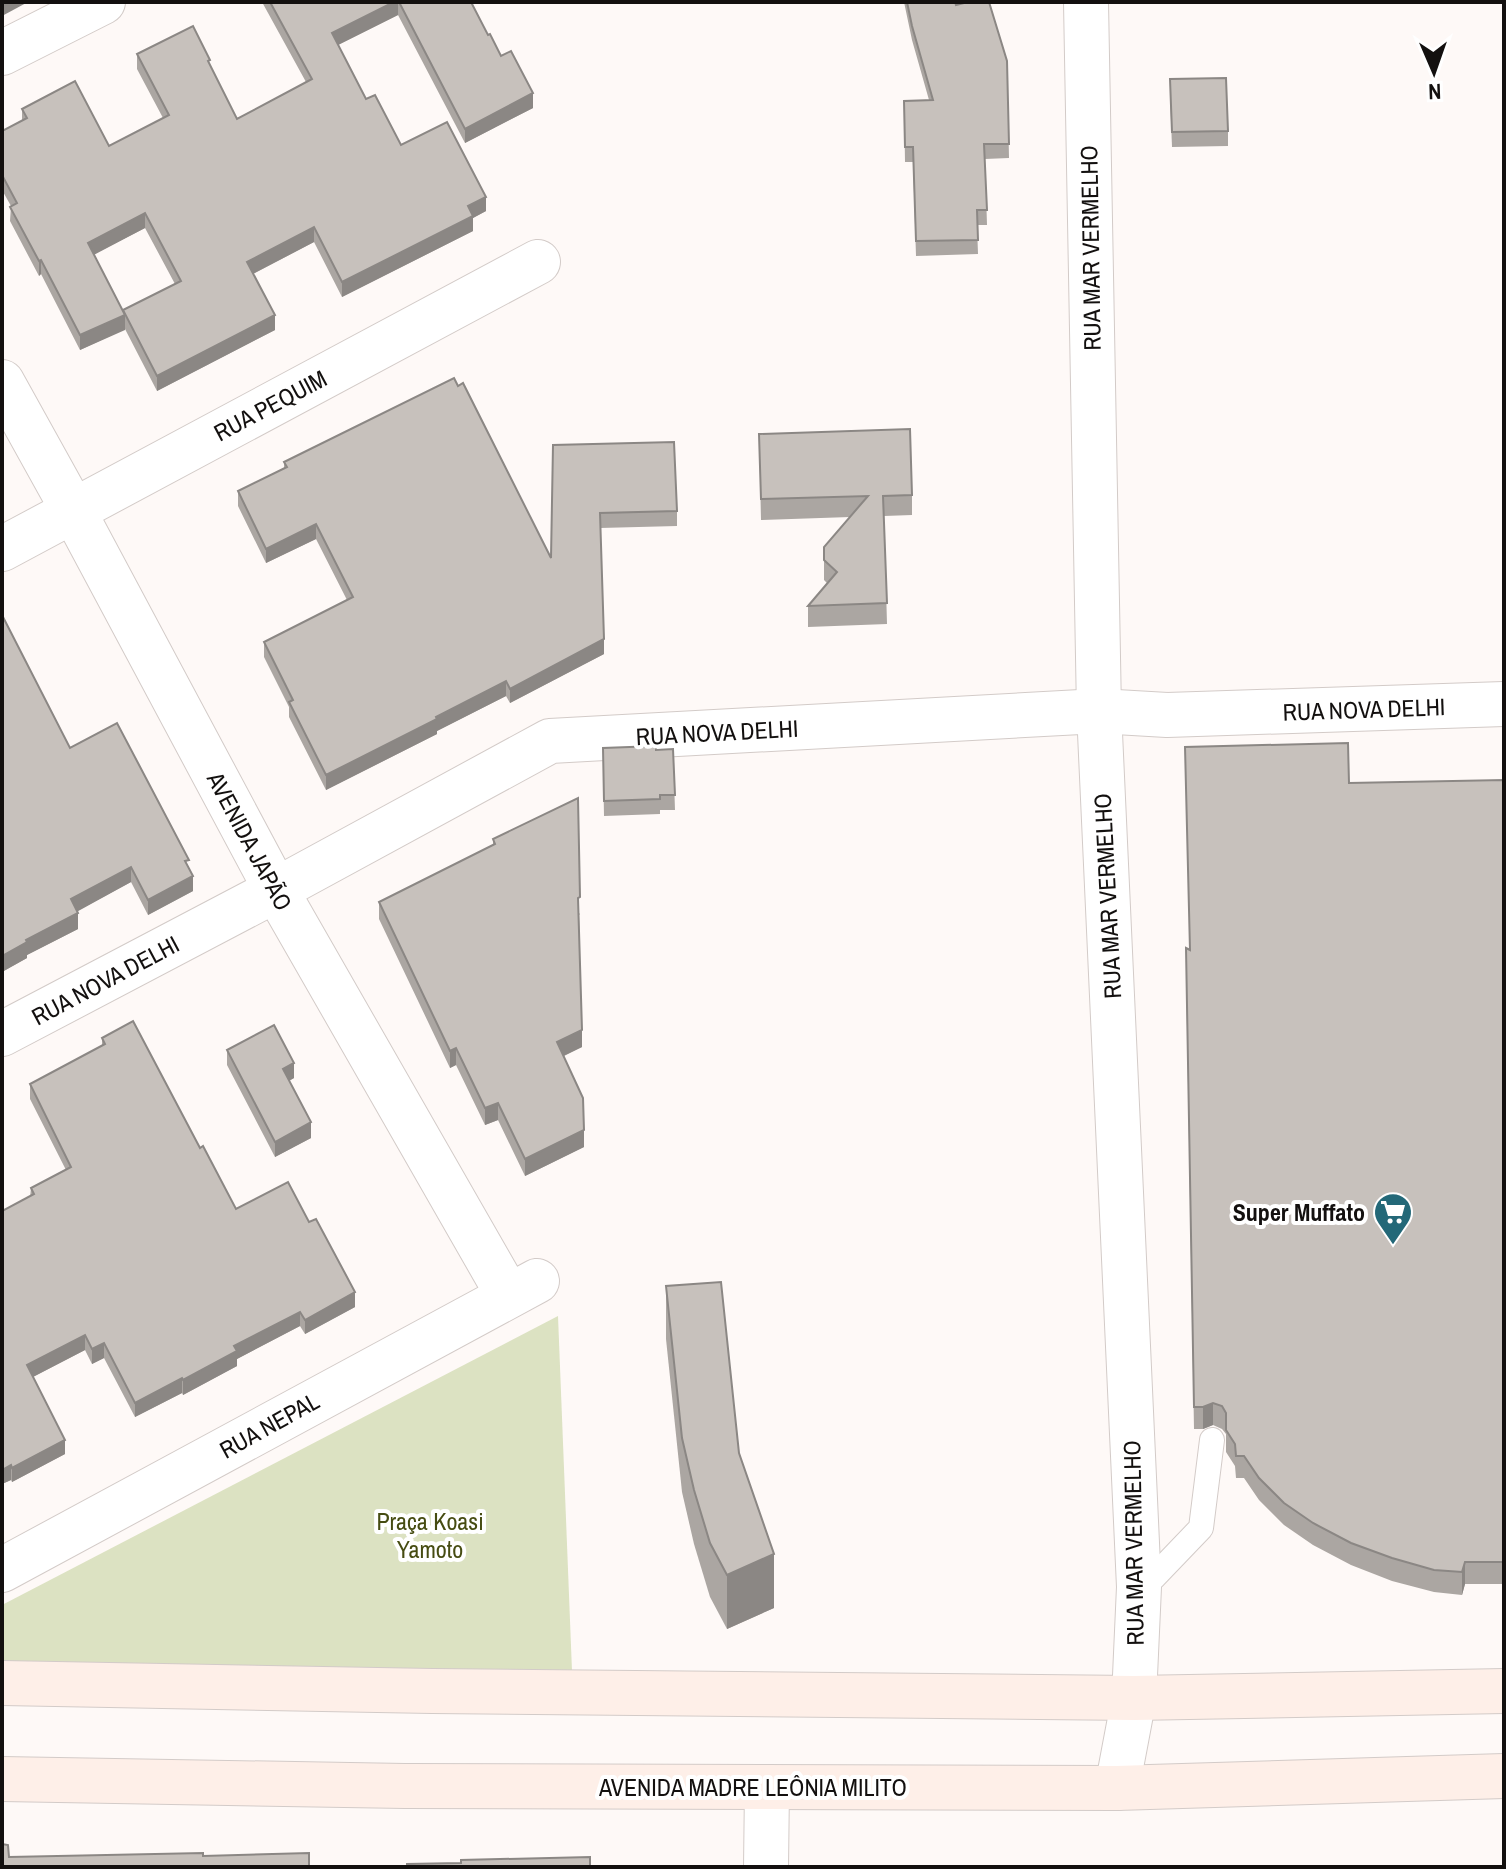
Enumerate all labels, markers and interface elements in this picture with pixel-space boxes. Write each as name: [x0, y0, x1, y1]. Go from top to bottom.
north arrow: [1394, 32, 1474, 112]
text: N: [1428, 77, 1442, 107]
street label: RUA MAR VERMELHO: [1072, 145, 1108, 351]
street label: RUA PEQUIM: [208, 362, 332, 448]
street label: RUA NOVA DELHI: [1282, 690, 1446, 728]
street label: RUA NOVA DELHI: [635, 712, 799, 752]
street label: AVENIDA JAPÃO: [200, 765, 300, 916]
street label: RUA MAR VERMELHO: [1086, 793, 1128, 999]
street label: RUA NOVA DELHI: [26, 928, 184, 1032]
supermarket icon: Super Muffato: [1372, 1191, 1414, 1246]
place label: Super Muffato: [1233, 1196, 1365, 1228]
street label: RUA NEPAL: [214, 1385, 324, 1465]
street label: RUA MAR VERMELHO: [1115, 1440, 1151, 1646]
park label: Praça Koasi Yamoto: [376, 1505, 484, 1565]
street label: AVENIDA MADRE LEÔNIA MILITO: [598, 1771, 907, 1803]

